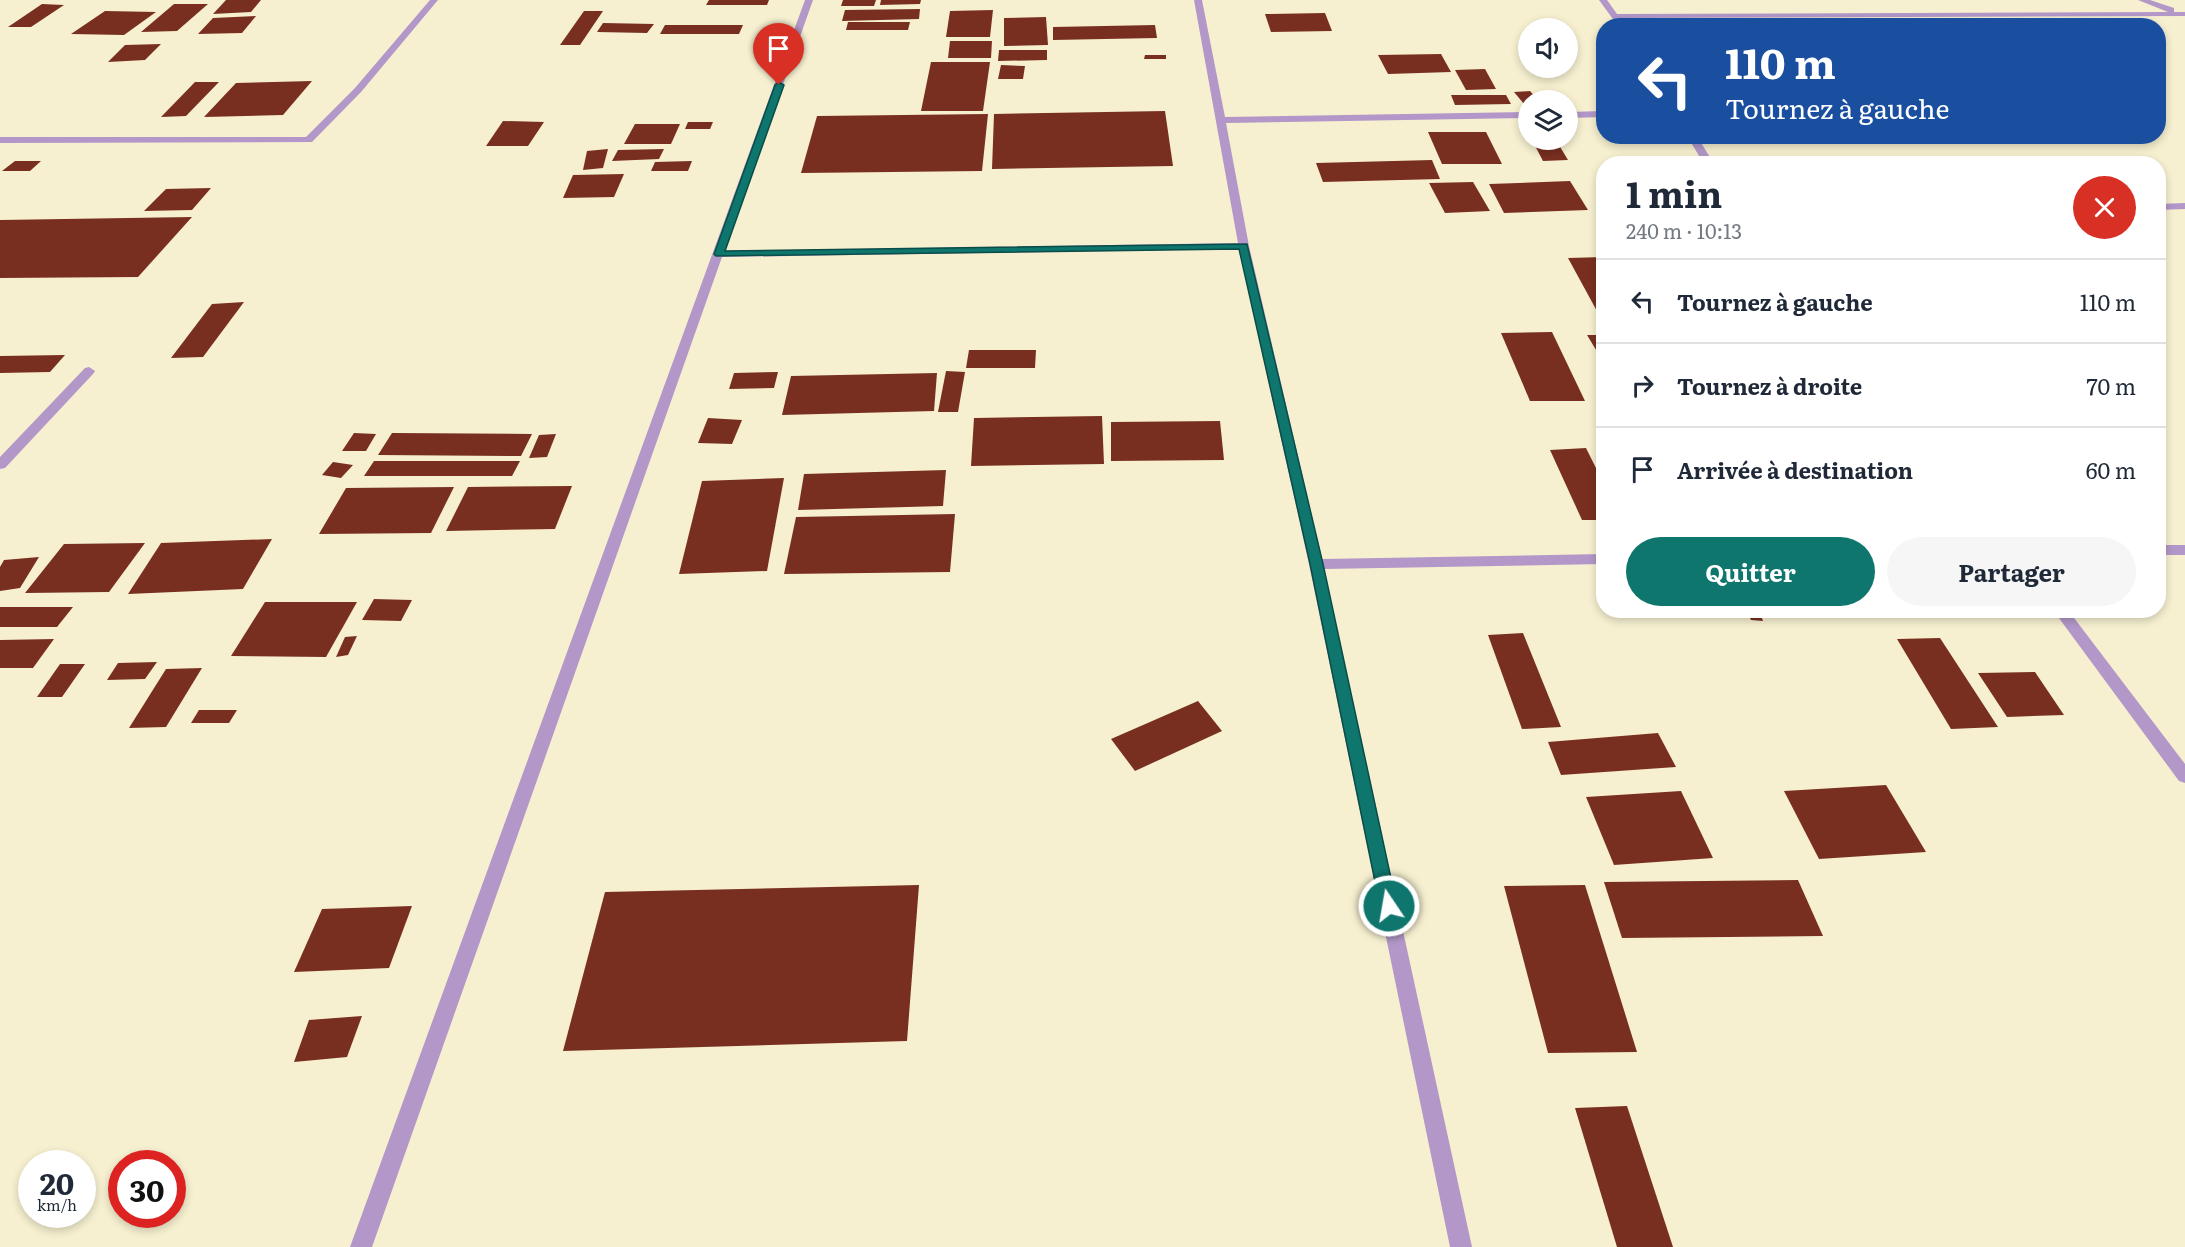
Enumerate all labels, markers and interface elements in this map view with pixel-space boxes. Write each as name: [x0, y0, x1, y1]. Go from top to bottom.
map controls: [1518, 18, 1578, 150]
button: sound: [1518, 18, 1578, 78]
pin: [753, 23, 804, 85]
text: 110 m: [1725, 30, 1836, 92]
icon: arrive: [762, 32, 795, 65]
icon: left: [1626, 42, 1704, 120]
text: Tournez à gauche: [1725, 87, 1949, 127]
button: layers: [1518, 90, 1578, 150]
text: 1 min: [1626, 166, 1722, 219]
button: close: [2073, 176, 2136, 239]
text: 240 m · 10:13: [1626, 215, 1742, 245]
icon: left: [1626, 285, 1659, 318]
text: Tournez à gauche: [1677, 285, 1873, 318]
text: 110 m: [2080, 285, 2136, 318]
icon: right: [1626, 369, 1659, 402]
text: Tournez à droite: [1677, 369, 1862, 402]
text: 70 m: [2086, 369, 2136, 402]
icon: arrive: [1626, 453, 1659, 486]
text: Arrivée à destination: [1677, 453, 1913, 486]
text: 60 m: [2086, 453, 2136, 486]
button: Quitter: [1626, 537, 1875, 606]
button: Partager: [1887, 537, 2136, 606]
position arrow: [1357, 874, 1421, 938]
speed limit sign: 30: [108, 1150, 186, 1228]
text: 20: [40, 1160, 74, 1204]
text: km/h: [37, 1193, 77, 1216]

